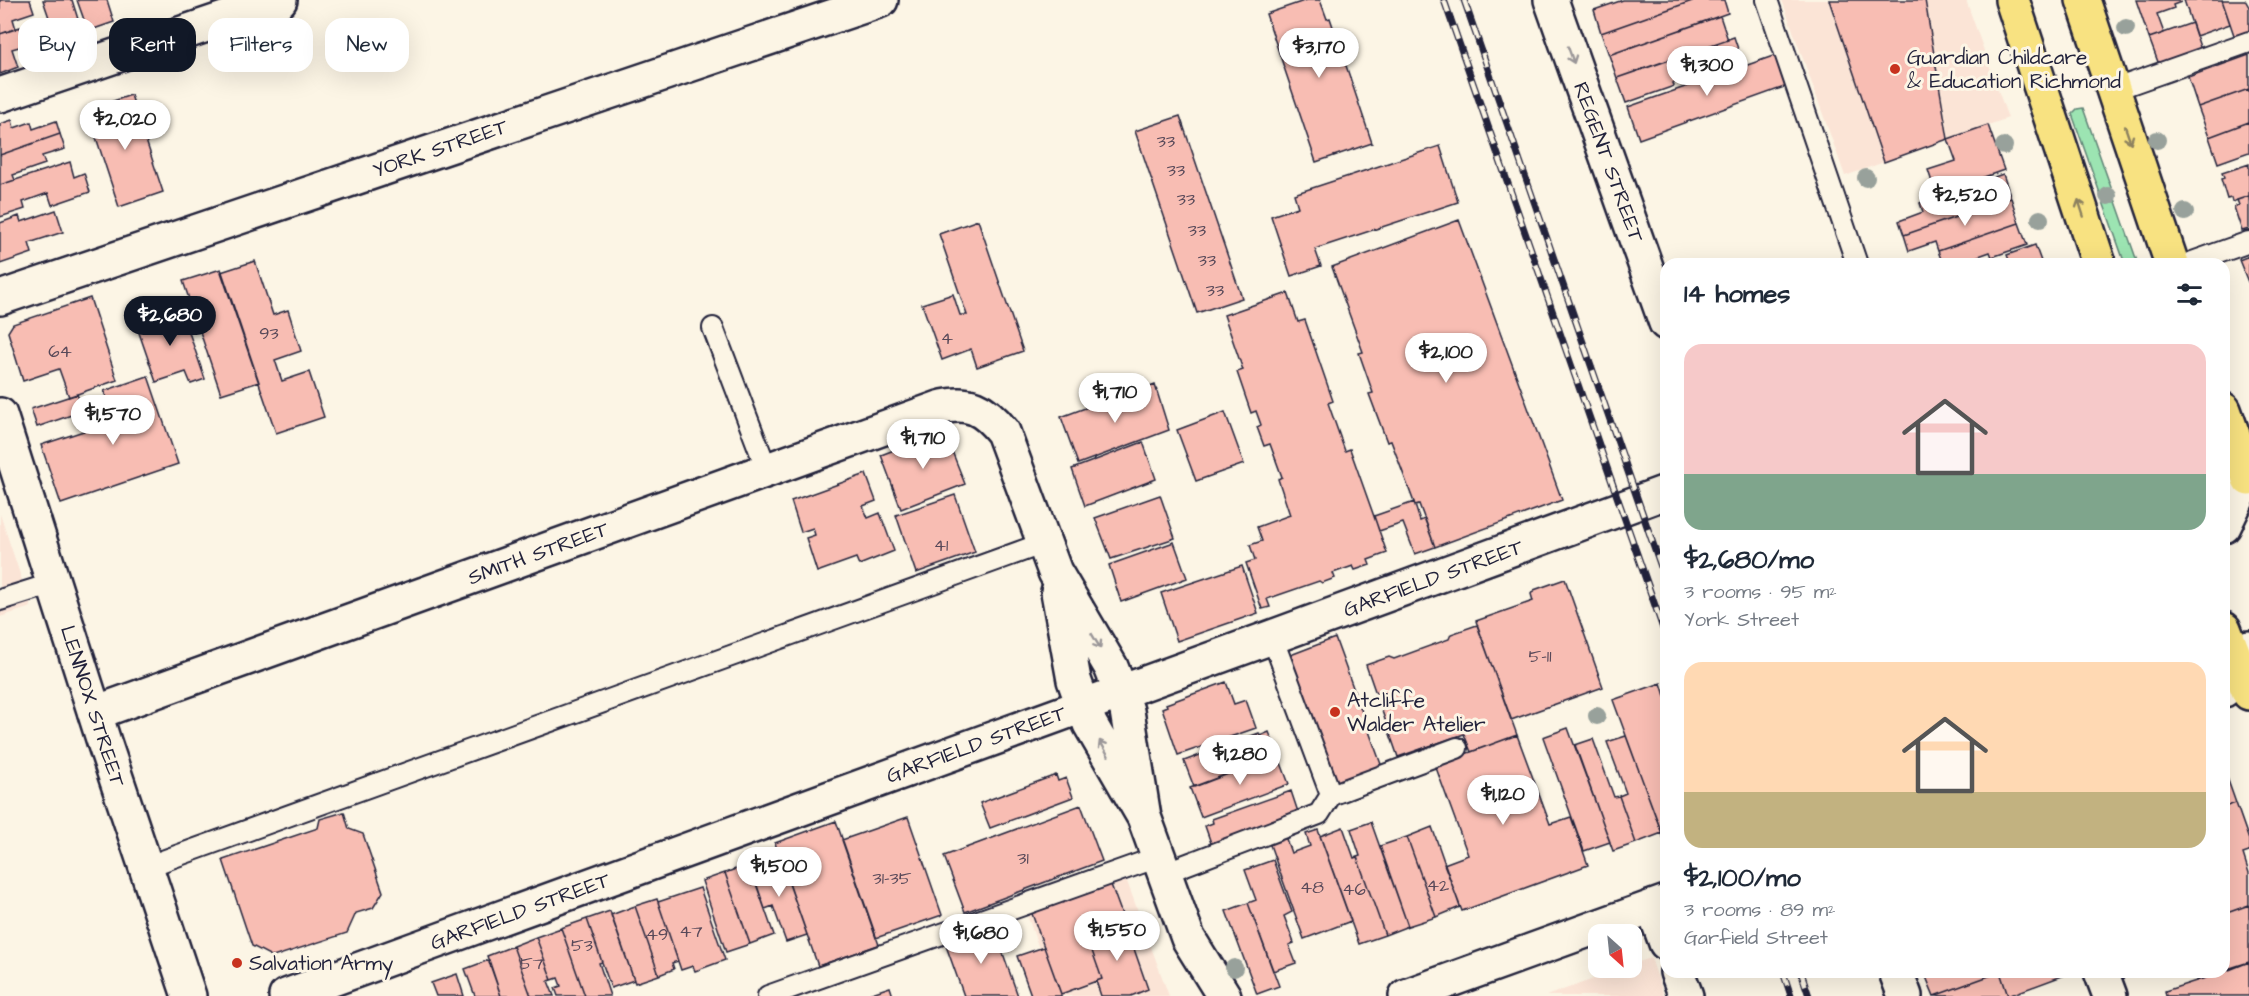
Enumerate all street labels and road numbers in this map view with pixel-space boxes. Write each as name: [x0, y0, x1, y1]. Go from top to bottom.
street label: REGENT STREET: [1566, 78, 1651, 247]
street label: YORK STREET: [369, 112, 512, 185]
street label: SMITH STREET: [464, 514, 613, 592]
street label: GARFIELD STREET: [1339, 532, 1528, 624]
street label: LENNOX STREET: [53, 622, 133, 791]
street label: GARFIELD STREET: [882, 698, 1071, 790]
street label: GARFIELD STREET: [426, 865, 615, 957]

